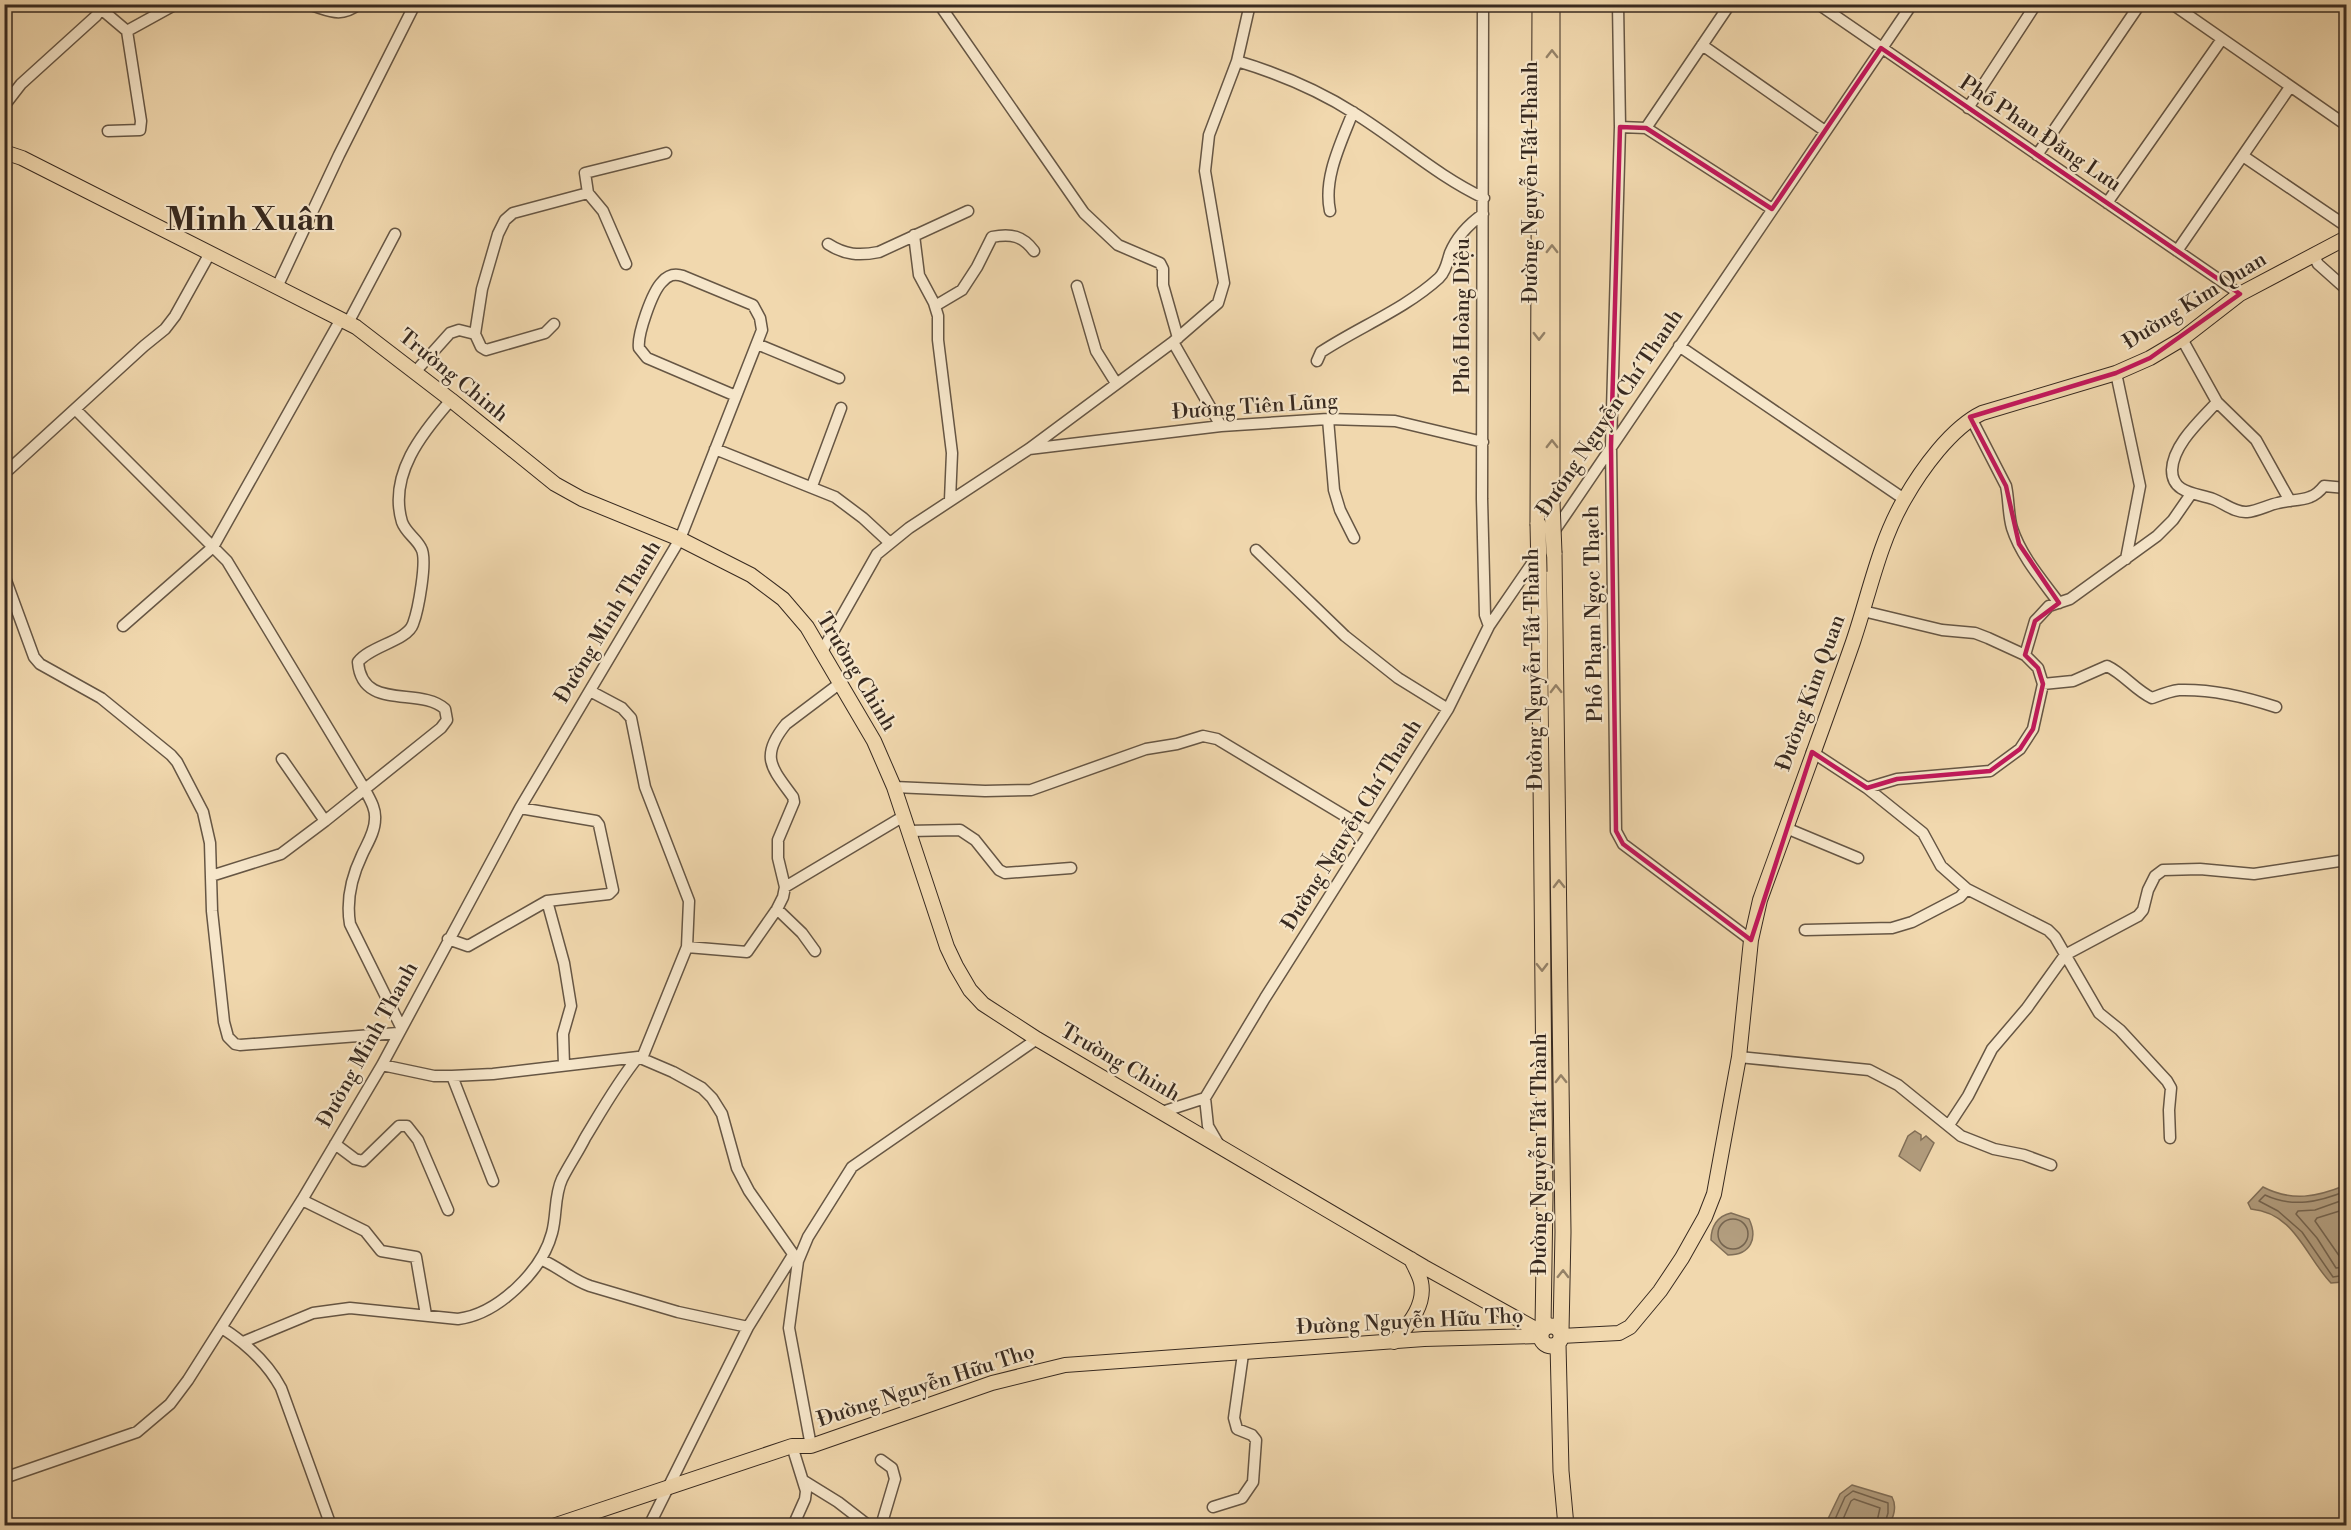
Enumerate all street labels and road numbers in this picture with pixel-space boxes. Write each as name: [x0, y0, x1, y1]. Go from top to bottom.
street label: Đường Nguyễn Tất Thành: [1518, 60, 1544, 303]
street label: Phố Phan Đăng Lưu: [1954, 70, 2126, 198]
street label: Phố Hoàng Diệu: [1450, 238, 1476, 394]
street label: Đường Kim Quan: [2118, 246, 2272, 356]
street label: Đường Nguyễn Chí Thanh: [1531, 304, 1689, 522]
street label: Trường Chinh: [393, 324, 514, 429]
street label: Đường Tiên Lũng: [1171, 388, 1339, 426]
street label: Phố Phạm Ngọc Thạch: [1579, 505, 1609, 723]
street label: Đường Minh Thanh: [549, 536, 667, 708]
street label: Đường Nguyễn Tất Thành: [1519, 547, 1549, 790]
street label: Trường Chinh: [810, 608, 902, 737]
street label: Đường Kim Quan: [1771, 611, 1851, 775]
street label: Đường Nguyễn Chí Thanh: [1276, 714, 1428, 936]
street label: Đường Minh Thanh: [312, 957, 424, 1132]
street label: Trường Chinh: [1056, 1018, 1185, 1108]
street label: Đường Nguyễn Tất Thành: [1527, 1032, 1553, 1275]
street label: Đường Nguyễn Hữu Thọ: [1296, 1303, 1524, 1341]
street label: Đường Nguyễn Hữu Thọ: [814, 1339, 1038, 1433]

